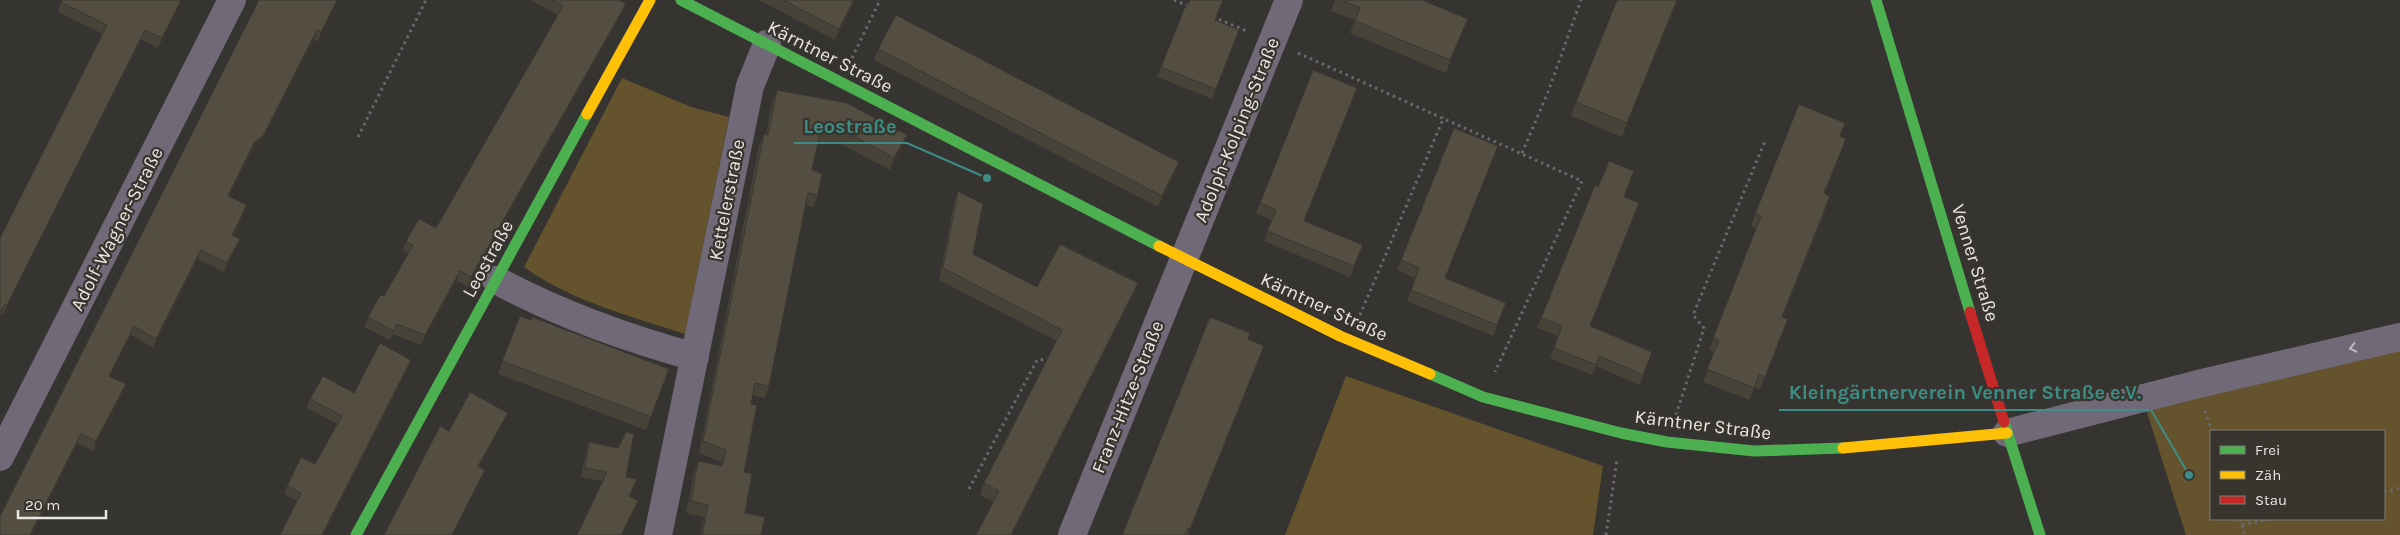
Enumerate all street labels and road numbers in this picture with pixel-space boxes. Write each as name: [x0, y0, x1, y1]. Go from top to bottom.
street label: Kärntner Straße: [764, 16, 896, 98]
street label: Adolph-Kolping-Straße: [1190, 34, 1284, 226]
street label: Kettelerstraße: [704, 137, 750, 263]
street label: Adolf-Wagner-Straße: [66, 144, 168, 314]
street label: Venner Straße: [1947, 202, 2003, 324]
street label: Leostraße: [458, 217, 518, 301]
street label: Kärntner Straße: [1257, 268, 1391, 346]
street label: Franz-Hitze-Straße: [1087, 317, 1169, 477]
street label: Kärntner Straße: [1633, 406, 1773, 444]

